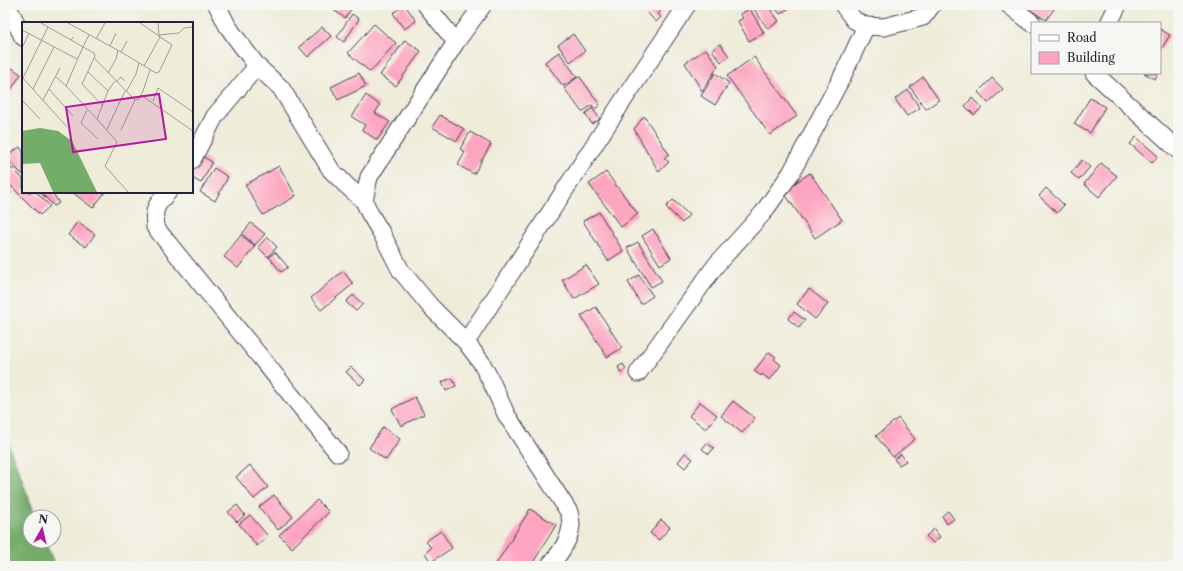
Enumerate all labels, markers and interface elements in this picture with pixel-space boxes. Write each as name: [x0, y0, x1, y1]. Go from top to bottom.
inset map: [22, 22, 193, 193]
legend: [1031, 22, 1161, 74]
text: Road: [1067, 30, 1097, 45]
text: Building: [1067, 50, 1115, 65]
north arrow: [22, 509, 62, 549]
text: N: [38, 512, 50, 527]

